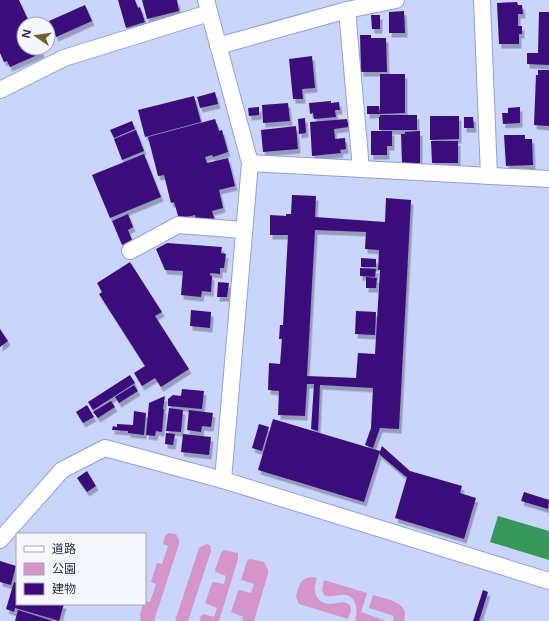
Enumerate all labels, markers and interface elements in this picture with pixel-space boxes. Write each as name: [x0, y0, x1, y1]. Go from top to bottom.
north arrow: [16, 16, 56, 56]
text: N: [17, 28, 34, 40]
legend: [16, 533, 146, 605]
text: 道路: [52, 540, 76, 557]
text: 公園: [52, 560, 76, 577]
text: 建物: [52, 580, 76, 597]

